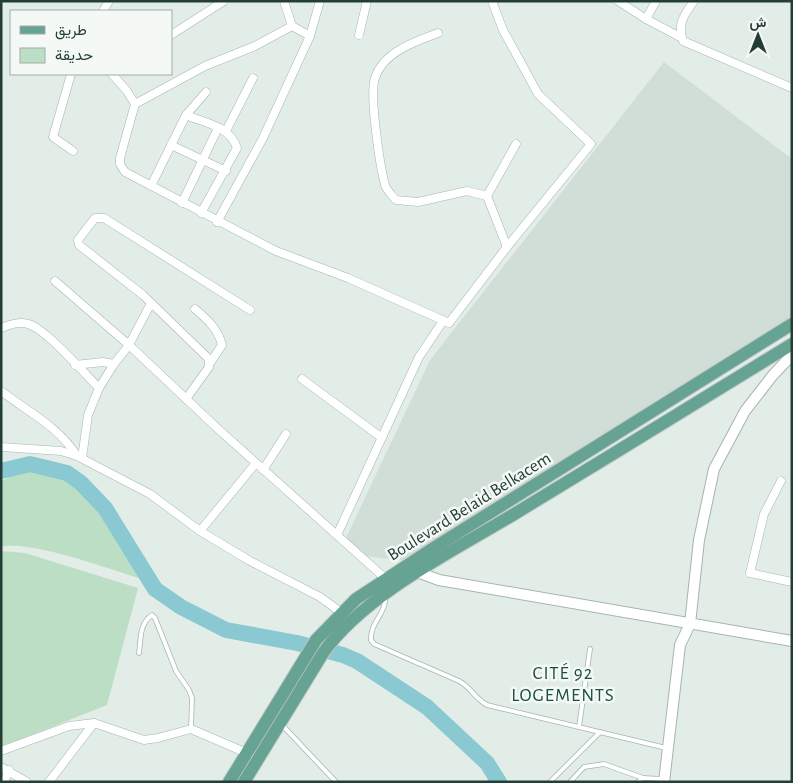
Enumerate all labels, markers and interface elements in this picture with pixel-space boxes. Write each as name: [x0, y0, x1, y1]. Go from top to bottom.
legend: [10, 10, 172, 75]
north arrow: [733, 10, 783, 60]
text: ش: [750, 16, 767, 31]
text: طريق: [55, 23, 87, 40]
text: حديقة: [55, 48, 93, 64]
street label: Boulevard Belaid Belkacem: [385, 449, 554, 565]
district label: CITÉ 92 LOGEMENTS: [511, 662, 615, 705]

